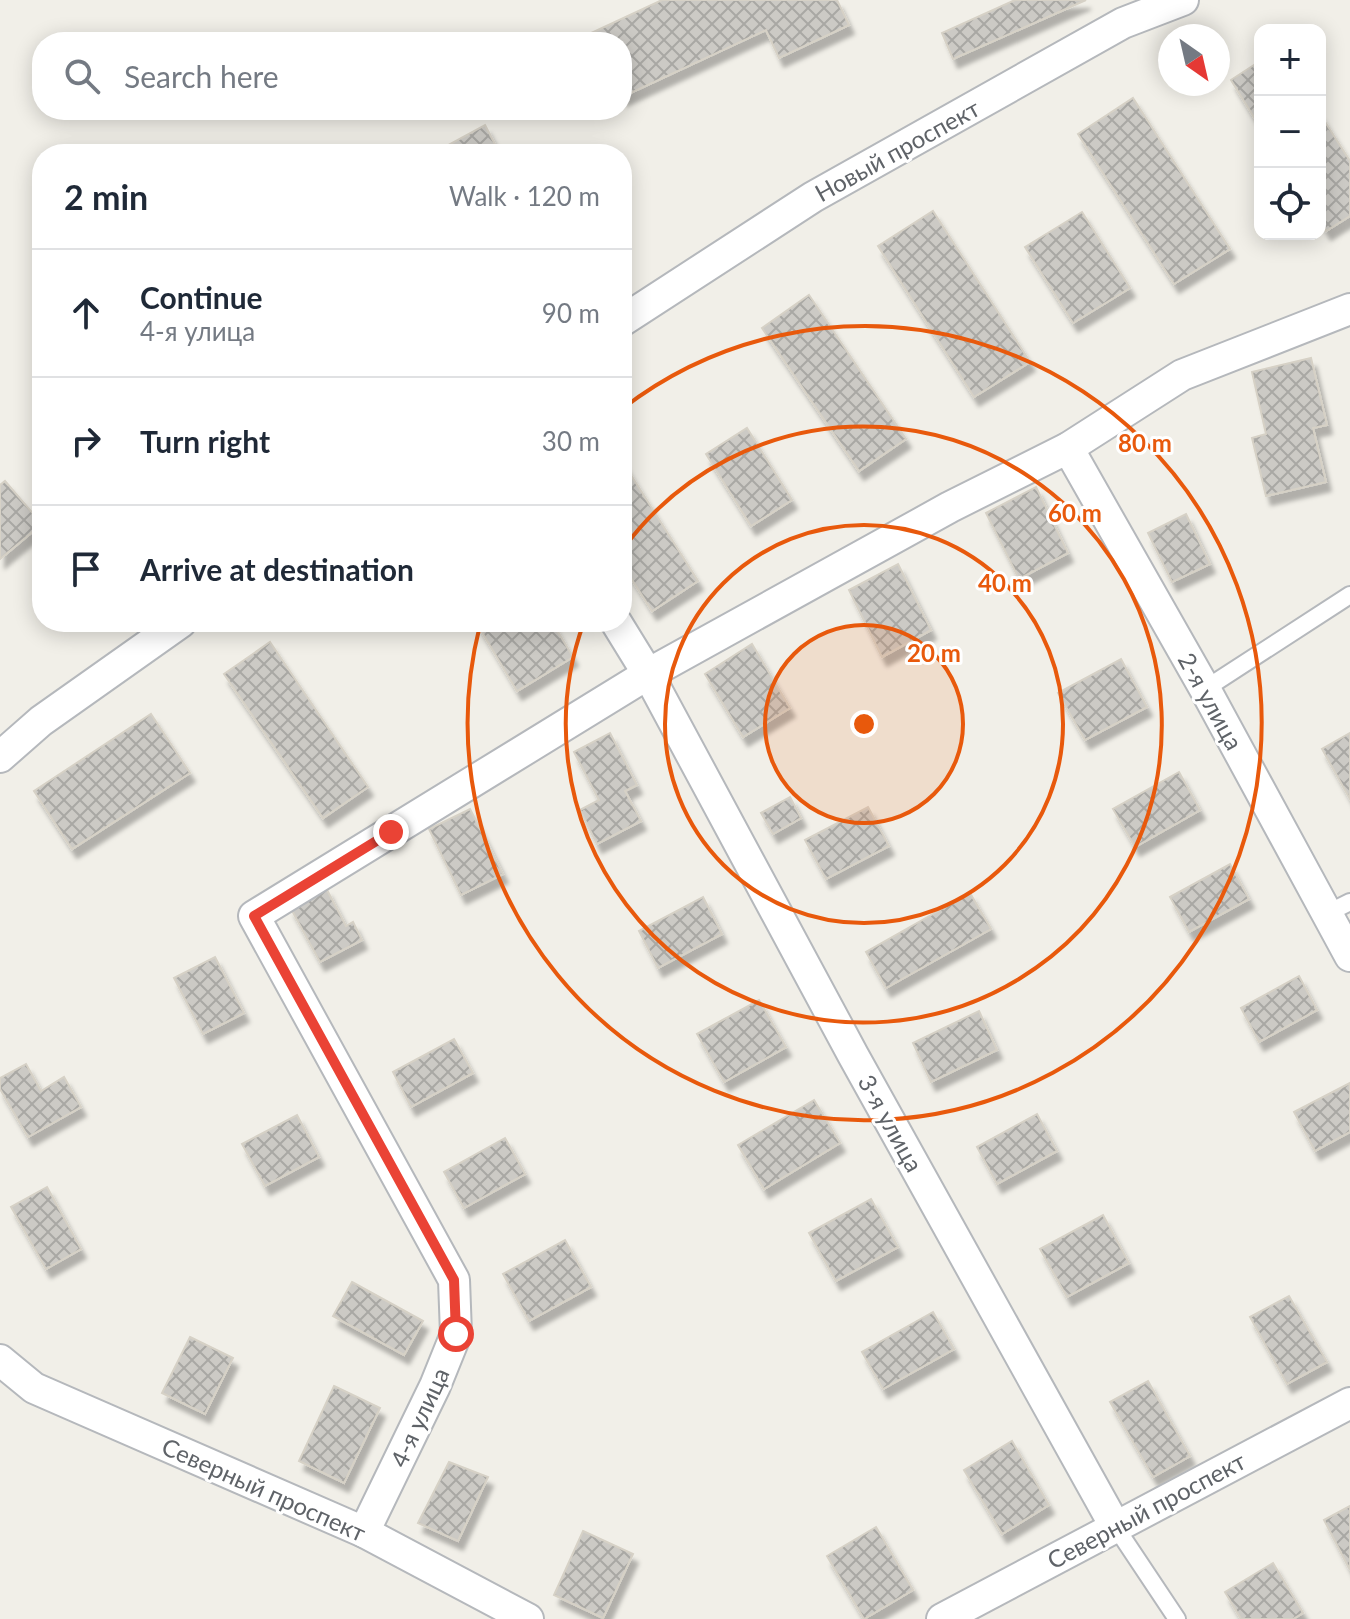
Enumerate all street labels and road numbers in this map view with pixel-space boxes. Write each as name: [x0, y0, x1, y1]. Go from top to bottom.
street label: Новый проспект: [810, 93, 984, 207]
street label: 2-я улица: [1173, 647, 1249, 755]
street label: 3-я улица: [853, 1069, 929, 1177]
street label: 4-я улица: [383, 1363, 455, 1471]
street label: Северный проспект: [158, 1431, 370, 1547]
street label: Северный проспект: [1042, 1446, 1250, 1574]

